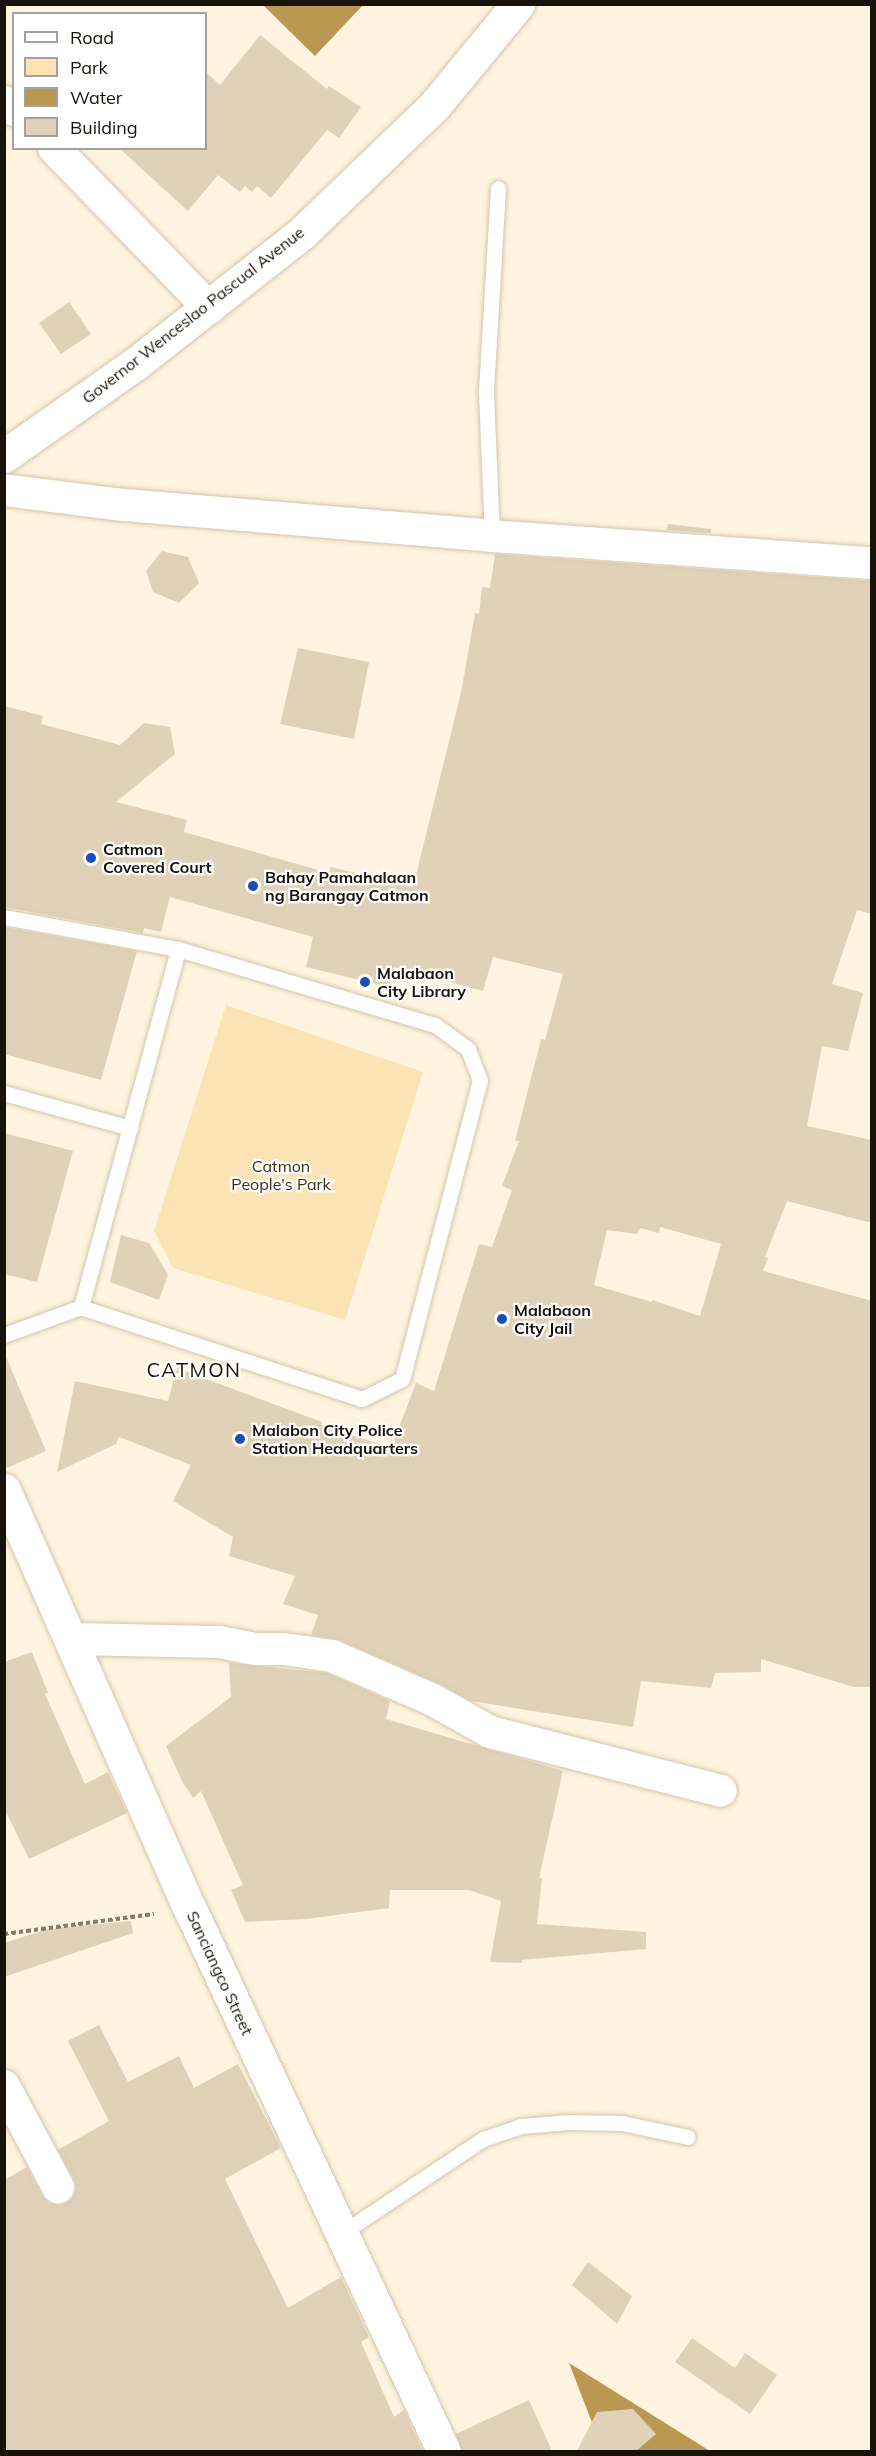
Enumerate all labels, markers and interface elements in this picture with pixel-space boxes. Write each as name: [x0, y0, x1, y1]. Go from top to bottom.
legend: [12, 12, 207, 150]
text: Road: [70, 26, 114, 49]
text: Park: [70, 56, 108, 79]
text: Water: [70, 86, 122, 109]
text: Building: [70, 116, 138, 139]
street label: Governor Wenceslao Pascual Avenue: [78, 222, 308, 408]
place label: Catmon Covered Court: [103, 839, 211, 877]
marker: Catmon Covered Court: [84, 851, 98, 865]
place label: Bahay Pamahalaan ng Barangay Catmon: [265, 867, 429, 905]
marker: Bahay Pamahalaan ng Barangay Catmon: [246, 879, 260, 893]
place label: Malabaon City Library: [377, 963, 466, 1001]
marker: Malabaon City Library: [358, 975, 372, 989]
park label: Catmon People's Park: [231, 1156, 331, 1194]
place label: Malabaon City Jail: [514, 1300, 591, 1338]
marker: Malabaon City Jail: [495, 1312, 509, 1326]
district label: CATMON: [146, 1357, 242, 1381]
place label: Malabon City Police Station Headquarters: [252, 1420, 418, 1458]
marker: Malabon City Police Station Headquarters: [233, 1432, 247, 1446]
street label: Sanciangco Street: [183, 1908, 257, 2038]

